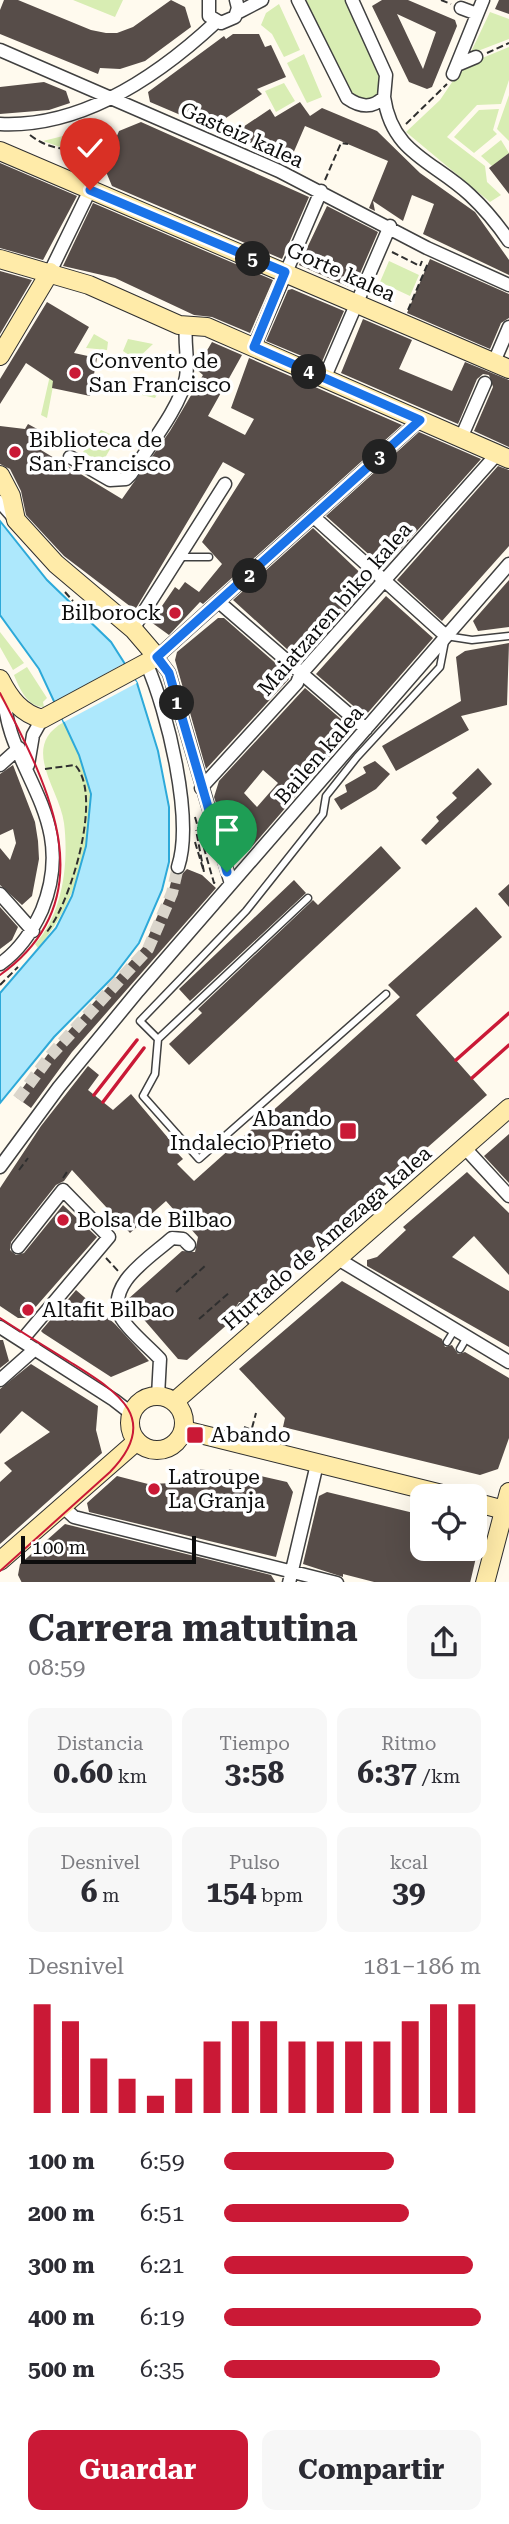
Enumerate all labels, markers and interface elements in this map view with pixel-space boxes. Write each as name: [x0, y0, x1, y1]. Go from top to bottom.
street label: Gasteiz kalea: [177, 97, 308, 173]
pin: [60, 118, 120, 190]
icon: check: [71, 129, 109, 167]
street label: Gorte kalea: [283, 237, 400, 307]
pin: 5: [236, 242, 270, 276]
text: 5: [247, 247, 258, 270]
place label: Convento de San Francisco: [89, 349, 231, 397]
pin: 4: [292, 354, 326, 390]
text: 4: [303, 360, 314, 383]
marker: Convento de San Francisco: [67, 365, 83, 381]
place label: Biblioteca de San Francisco: [29, 428, 171, 476]
pin: 3: [362, 440, 398, 475]
marker: Biblioteca de San Francisco: [7, 444, 23, 460]
text: 3: [374, 445, 385, 468]
street label: Maiatzaren biko kalea: [253, 517, 417, 700]
pin: 2: [232, 558, 268, 594]
text: 2: [244, 564, 255, 587]
place label: Bilborock: [61, 601, 161, 625]
marker: Bilborock: [167, 605, 183, 621]
pin: 1: [160, 686, 194, 720]
text: 1: [171, 691, 182, 714]
street label: Bailen kalea: [270, 701, 369, 809]
pin: [197, 800, 257, 872]
icon: arrive: [208, 811, 246, 849]
place label: Abando Indalecio Prieto: [170, 1107, 332, 1155]
marker: Abando Indalecio Prieto: [338, 1121, 358, 1141]
street label: Hurtado de Amezaga kalea: [218, 1141, 437, 1335]
place label: Bolsa de Bilbao: [77, 1208, 232, 1232]
marker: Bolsa de Bilbao: [55, 1212, 71, 1228]
place label: Altafit Bilbao: [42, 1298, 175, 1322]
marker: Altafit Bilbao: [20, 1302, 36, 1318]
place label: Abando: [211, 1423, 291, 1447]
marker: Abando: [185, 1425, 205, 1445]
place label: Latroupe La Granja: [168, 1465, 266, 1513]
marker: Latroupe La Granja: [146, 1481, 162, 1497]
map controls: [410, 1484, 487, 1561]
button: locate: [410, 1484, 487, 1561]
scale bar: [21, 1534, 196, 1565]
text: 100 m: [32, 1536, 86, 1559]
button: share: [407, 1605, 481, 1679]
text: Carrera matutina: [28, 1606, 358, 1650]
text: 08:59: [28, 1654, 85, 1681]
text: Distancia: [57, 1732, 143, 1755]
text: Tiempo: [219, 1732, 290, 1755]
text: Ritmo: [381, 1732, 437, 1755]
text: 0.60: [53, 1755, 113, 1790]
text: 3:58: [225, 1755, 284, 1790]
text: 6:37: [357, 1755, 417, 1790]
text: km: [113, 1765, 147, 1788]
text: /km: [417, 1765, 460, 1788]
text: Desnivel: [61, 1851, 140, 1874]
text: Pulso: [229, 1851, 280, 1874]
text: kcal: [390, 1851, 428, 1874]
text: 6: [81, 1874, 98, 1909]
text: 154: [206, 1874, 256, 1909]
text: 39: [392, 1874, 426, 1909]
text: m: [98, 1884, 120, 1907]
text: bpm: [256, 1884, 303, 1907]
text: Desnivel: [28, 1953, 124, 1980]
text: 181–186 m: [363, 1953, 481, 1980]
text: 100 m: [28, 2148, 95, 2175]
text: 6:59: [140, 2148, 185, 2175]
text: 200 m: [28, 2200, 95, 2227]
text: 6:51: [140, 2200, 185, 2227]
text: 300 m: [28, 2252, 95, 2279]
text: 6:21: [140, 2252, 185, 2279]
text: 400 m: [28, 2304, 95, 2331]
text: 6:19: [140, 2304, 185, 2331]
text: 500 m: [28, 2356, 95, 2383]
text: 6:35: [140, 2356, 185, 2383]
button: Guardar: [28, 2430, 248, 2510]
button: Compartir: [262, 2430, 481, 2510]

